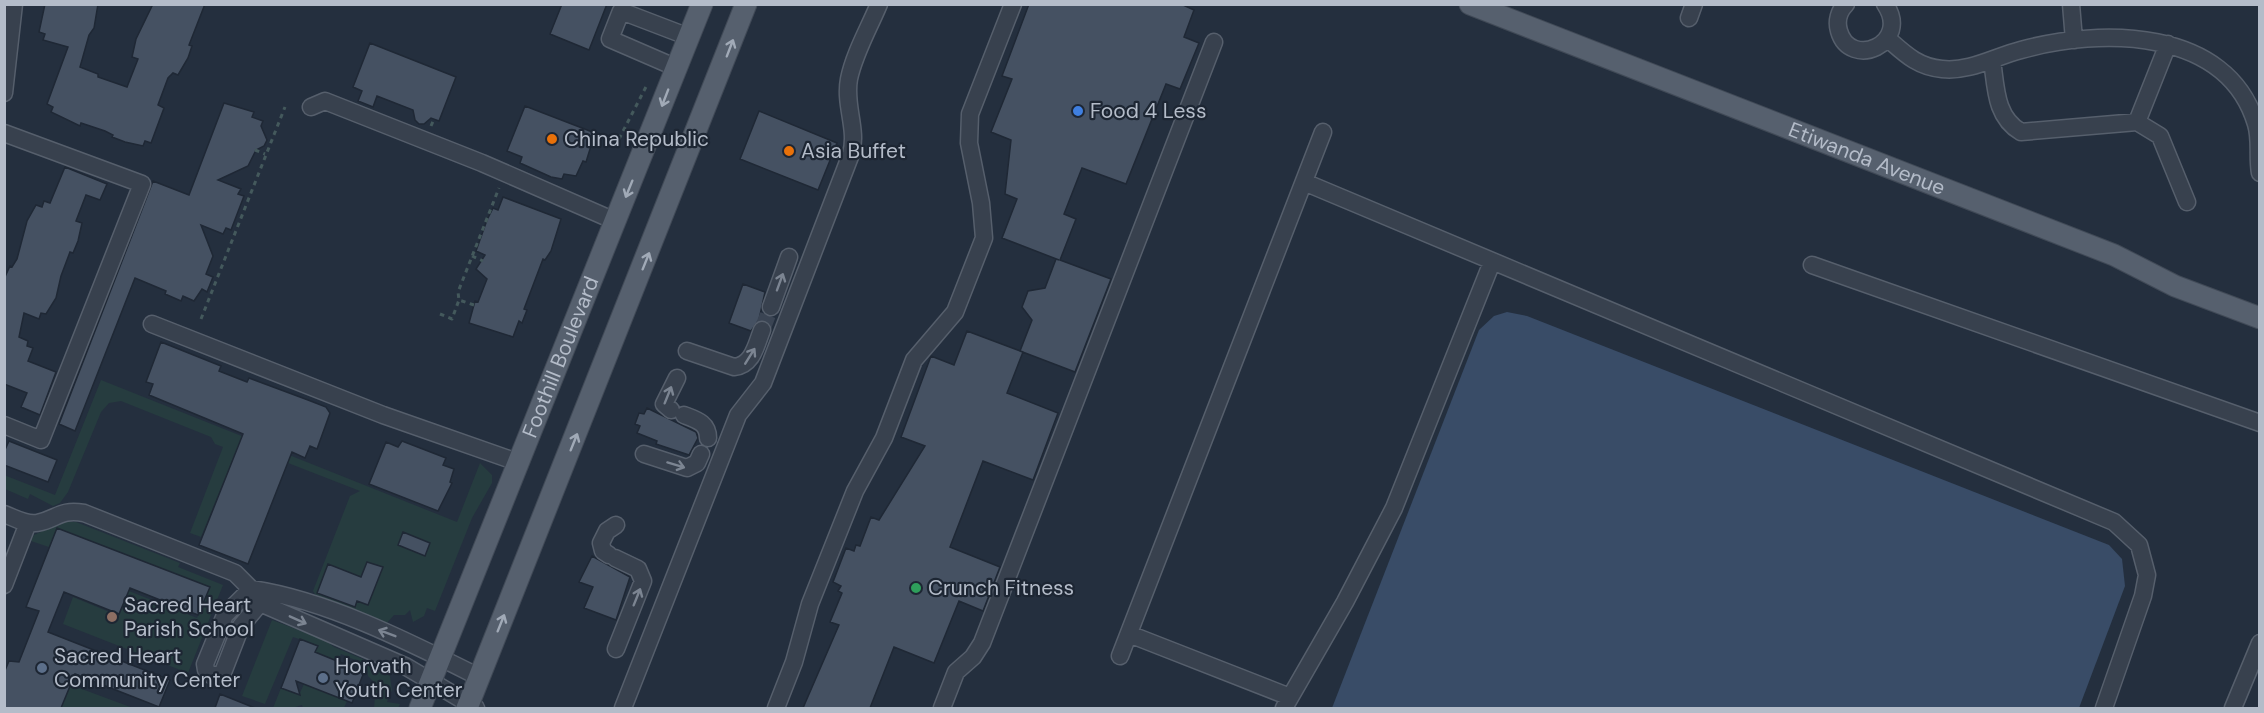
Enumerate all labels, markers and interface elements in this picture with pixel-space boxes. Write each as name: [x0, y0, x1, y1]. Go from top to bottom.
one-way arrow: [725, 39, 736, 58]
one-way arrow: [659, 88, 670, 107]
place label: Food 4 Less: [1090, 97, 1206, 125]
marker: Food 4 Less: [1071, 104, 1085, 118]
street label: Etiwanda Avenue: [1785, 116, 1949, 202]
place label: China Republic: [564, 125, 709, 153]
marker: China Republic: [545, 132, 559, 146]
place label: Asia Buffet: [801, 137, 906, 165]
marker: Asia Buffet: [782, 144, 796, 158]
one-way arrow: [623, 179, 634, 197]
one-way arrow: [641, 252, 652, 271]
street label: Foothill Boulevard: [516, 272, 605, 442]
one-way arrow: [775, 273, 786, 292]
one-way arrow: [744, 348, 756, 365]
one-way arrow: [663, 387, 674, 405]
one-way arrow: [569, 433, 580, 452]
one-way arrow: [666, 460, 685, 471]
place label: Crunch Fitness: [928, 574, 1074, 602]
marker: Crunch Fitness: [909, 581, 923, 595]
one-way arrow: [632, 588, 643, 607]
place label: Sacred Heart Parish School: [124, 591, 254, 643]
marker: Sacred Heart Parish School: [105, 610, 119, 624]
one-way arrow: [496, 614, 507, 633]
one-way arrow: [289, 615, 307, 626]
one-way arrow: [378, 627, 397, 638]
place label: Sacred Heart Community Center: [54, 642, 240, 694]
place label: Horvath Youth Center: [335, 652, 463, 704]
marker: Sacred Heart Community Center: [35, 661, 49, 675]
marker: Horvath Youth Center: [316, 671, 330, 685]

